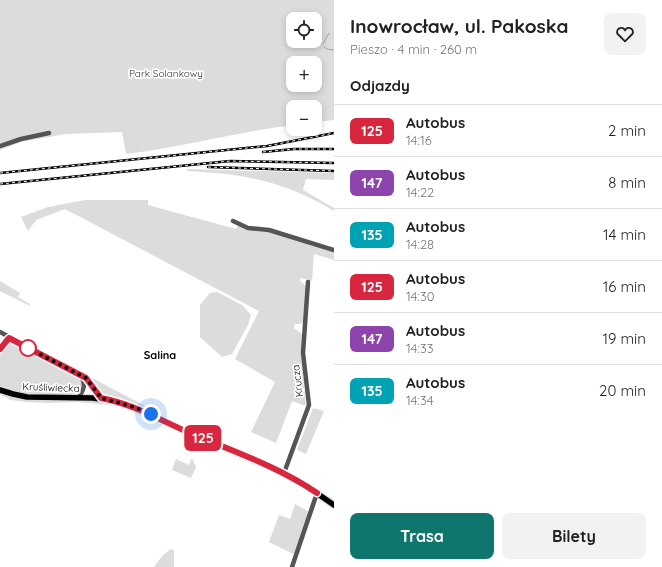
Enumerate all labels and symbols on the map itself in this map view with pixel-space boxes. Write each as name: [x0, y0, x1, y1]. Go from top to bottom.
park label: Park Solankowy: [129, 67, 203, 80]
unlabelled marker: [19, 339, 37, 357]
district label: Salina: [144, 348, 176, 362]
street label: Krucza: [289, 364, 306, 398]
street label: Kruśliwiecka: [22, 380, 80, 395]
your location: [141, 404, 161, 424]
line badge: 125: [180, 425, 226, 451]

